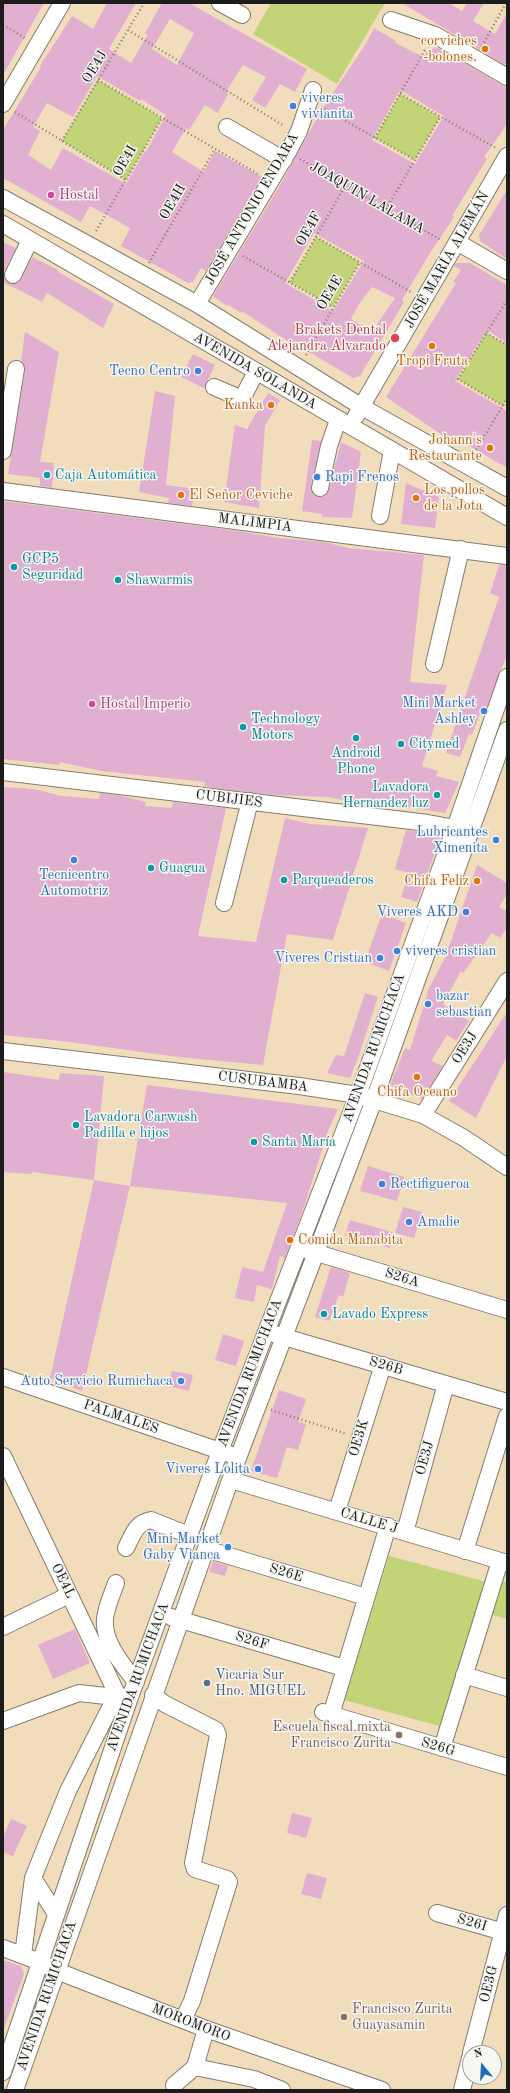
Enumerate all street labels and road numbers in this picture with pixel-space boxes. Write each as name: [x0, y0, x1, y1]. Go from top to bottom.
street label: OE4J: [79, 48, 111, 86]
street label: JOSÉ ANTONIO ENDARA: [202, 130, 302, 288]
street label: OE4I: [109, 142, 141, 180]
street label: JOAQUIN LALAMA: [306, 158, 428, 238]
street label: OE4H: [156, 181, 190, 223]
street label: JOSÉ MARÍA ALEMÁN: [401, 189, 493, 331]
street label: OE4F: [292, 209, 326, 249]
street label: OE4E: [313, 273, 347, 313]
street label: AVENIDA SOLANDA: [190, 329, 320, 413]
street label: MALIMPIA: [217, 510, 293, 536]
street label: CUBIJIES: [195, 787, 263, 811]
street label: AVENIDA RUMICHACA: [339, 971, 409, 1125]
street label: OE3J: [449, 1029, 481, 1067]
street label: CUSUBAMBA: [217, 1068, 309, 1096]
street label: S26A: [383, 1265, 421, 1291]
street label: AVENIDA RUMICHACA: [214, 1297, 286, 1449]
street label: S26B: [367, 1353, 405, 1379]
street label: PALMALES: [81, 1396, 161, 1438]
street label: OE3K: [345, 1417, 373, 1459]
street label: OE3J: [412, 1439, 438, 1477]
street label: CALLE J: [338, 1504, 400, 1538]
street label: S26E: [267, 1560, 305, 1586]
street label: OE4L: [47, 1561, 79, 1601]
street label: AVENIDA RUMICHACA: [103, 1600, 173, 1754]
street label: S26F: [233, 1628, 271, 1654]
street label: S26G: [419, 1734, 457, 1760]
street label: S26I: [455, 1911, 489, 1935]
street label: AVENIDA RUMICHACA: [13, 1919, 81, 2073]
street label: OE3G: [476, 1964, 502, 2004]
street label: MOROMORO: [149, 2000, 233, 2046]

